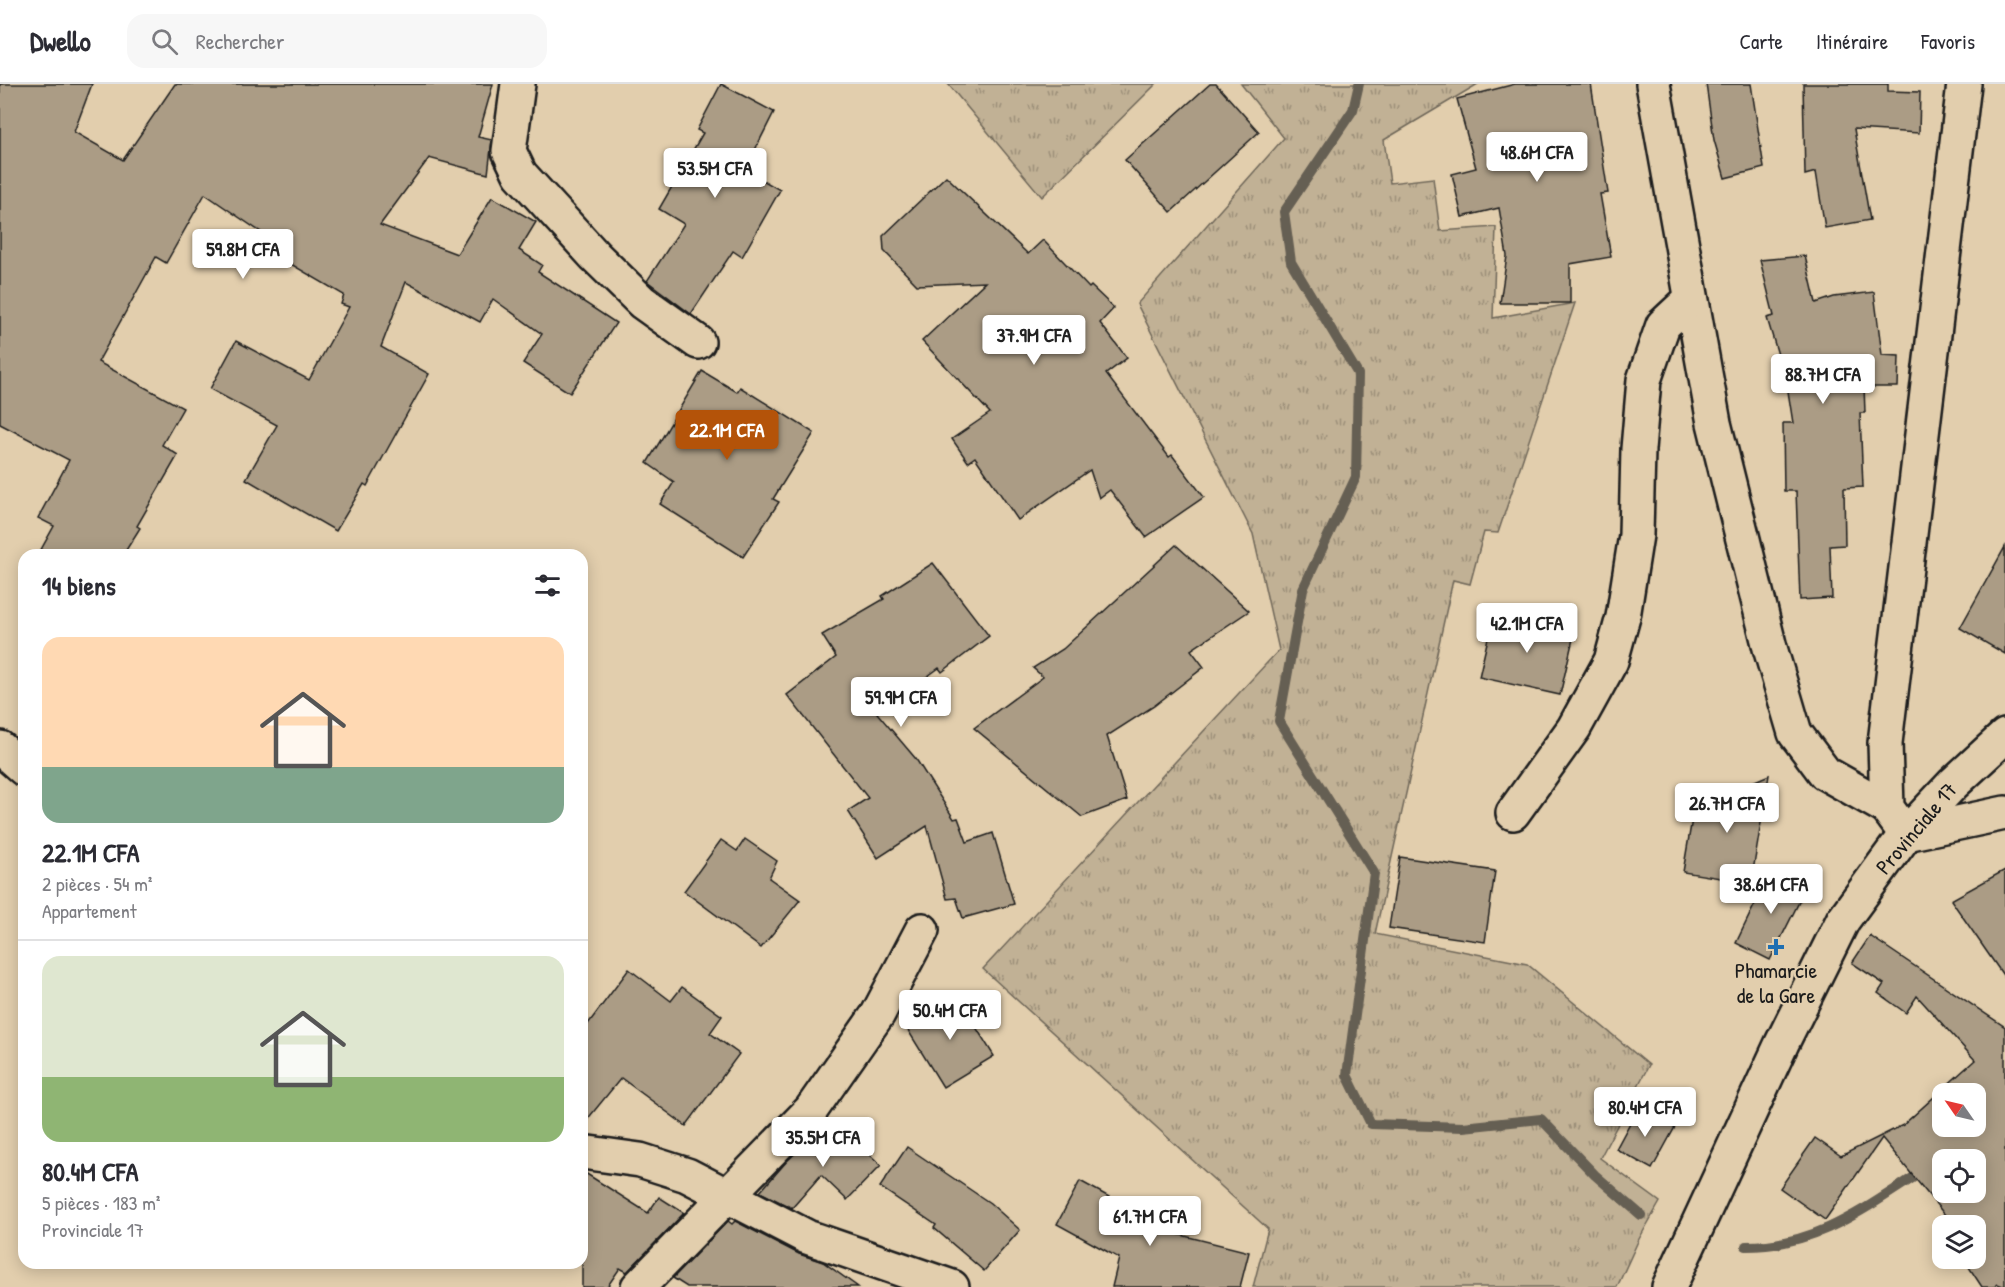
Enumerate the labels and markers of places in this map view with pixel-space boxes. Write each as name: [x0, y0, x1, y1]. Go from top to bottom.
pin: 48.6M CFA: [1468, 132, 1606, 183]
pin: 53.5M CFA: [646, 148, 784, 199]
pin: 59.8M CFA: [174, 229, 312, 280]
pin: 37.9M CFA: [965, 315, 1103, 366]
pin: 88.7M CFA: [1754, 354, 1892, 405]
pin: 22.1M CFA: [658, 410, 796, 461]
pin: 42.1M CFA: [1458, 603, 1596, 654]
pin: 59.9M CFA: [832, 677, 970, 728]
pin: 26.7M CFA: [1658, 783, 1796, 834]
pin: 38.6M CFA: [1702, 864, 1840, 915]
marker: Phamarcie de la Gare: [1769, 940, 1783, 954]
place label: Phamarcie de la Gare: [1735, 955, 1818, 1010]
pin: 50.4M CFA: [881, 990, 1019, 1041]
pin: 80.4M CFA: [1576, 1087, 1714, 1138]
pin: 35.5M CFA: [754, 1117, 892, 1168]
pin: 61.7M CFA: [1081, 1196, 1219, 1247]

